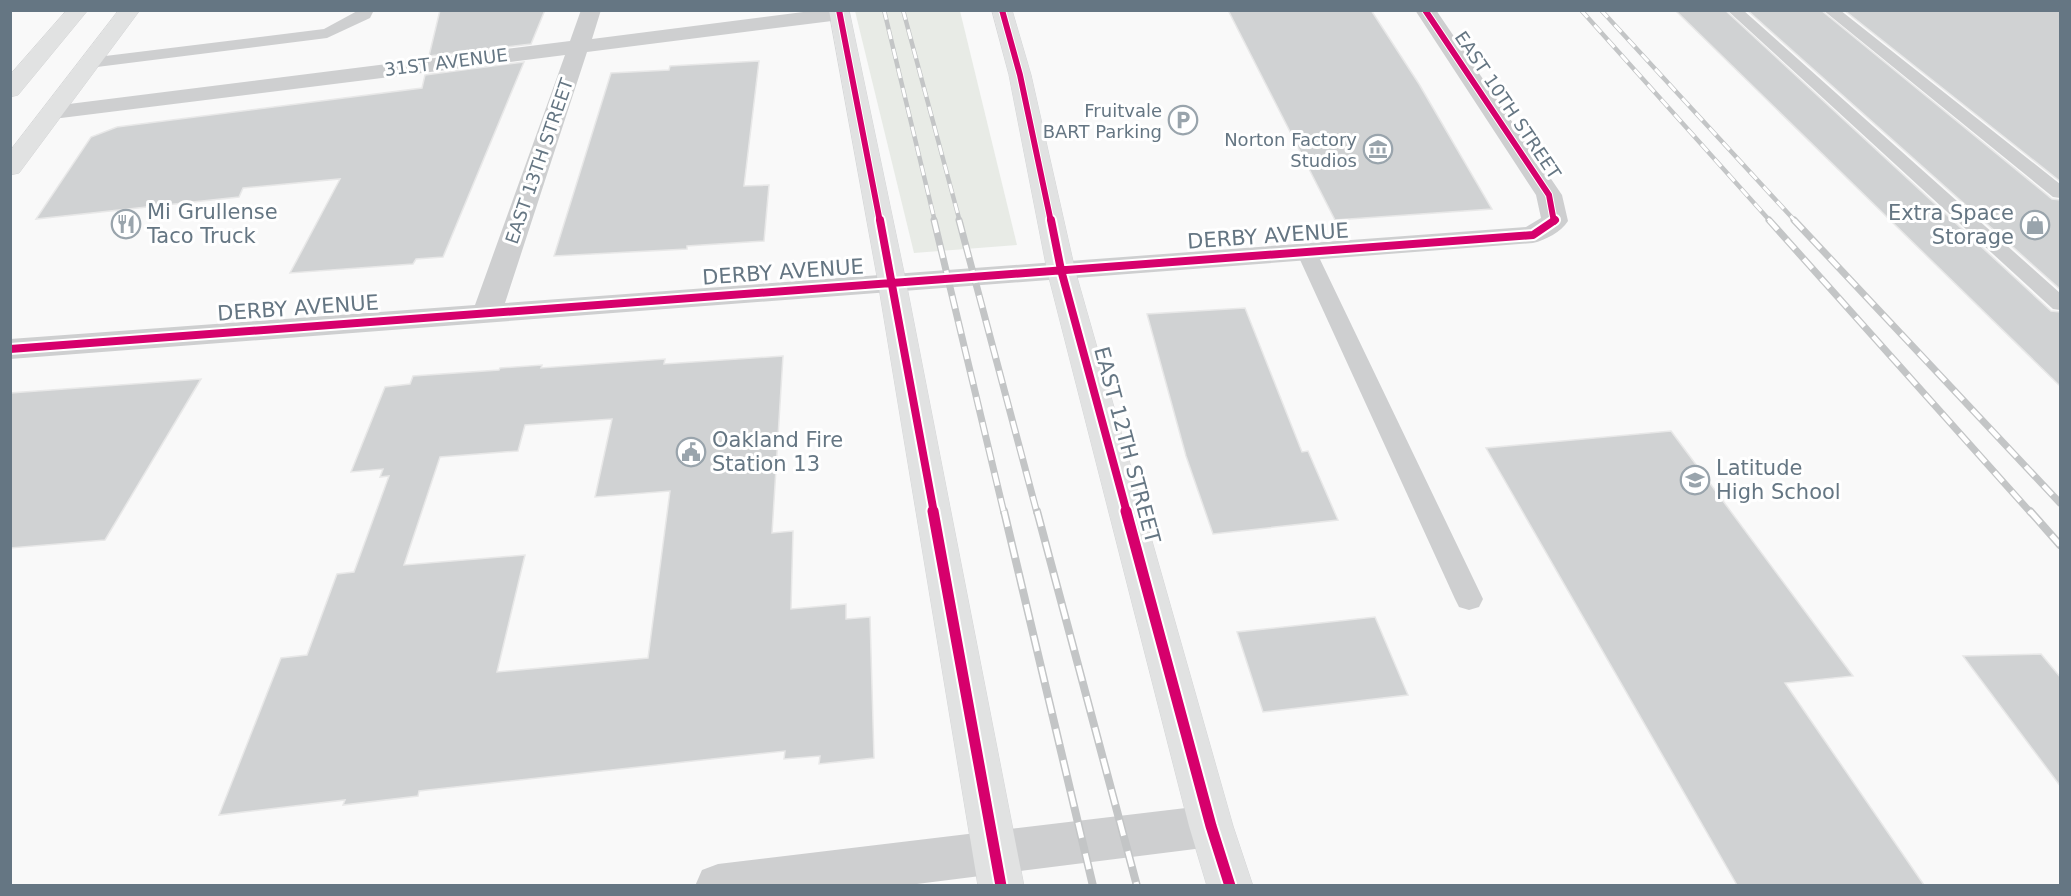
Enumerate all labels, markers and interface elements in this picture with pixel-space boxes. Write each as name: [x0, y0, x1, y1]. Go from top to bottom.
street label: EAST 10TH STREET: [1451, 27, 1566, 184]
street label: 31ST AVENUE: [383, 44, 509, 80]
street label: EAST 13TH STREET: [501, 75, 578, 247]
place label: Fruitvale BART Parking: [1043, 100, 1162, 142]
parking icon: Fruitvale BART Parking: [1167, 104, 1199, 136]
place label: Norton Factory Studios: [1224, 129, 1357, 171]
museum icon: Norton Factory Studios: [1362, 133, 1394, 165]
place label: Mi Grullense Taco Truck: [146, 200, 278, 248]
place label: Extra Space Storage: [1888, 201, 2014, 249]
restaurant icon: Mi Grullense Taco Truck: [110, 208, 142, 240]
shop icon: Extra Space Storage: [2019, 209, 2051, 241]
street label: DERBY AVENUE: [1186, 218, 1350, 254]
street label: DERBY AVENUE: [701, 254, 865, 290]
street label: DERBY AVENUE: [216, 290, 380, 326]
street label: EAST 12TH STREET: [1089, 344, 1165, 546]
place label: Oakland Fire Station 13: [712, 428, 843, 476]
public building icon: Oakland Fire Station 13: [675, 436, 707, 468]
place label: Latitude High School: [1716, 456, 1841, 504]
school or university icon: Latitude High School: [1679, 464, 1711, 496]

